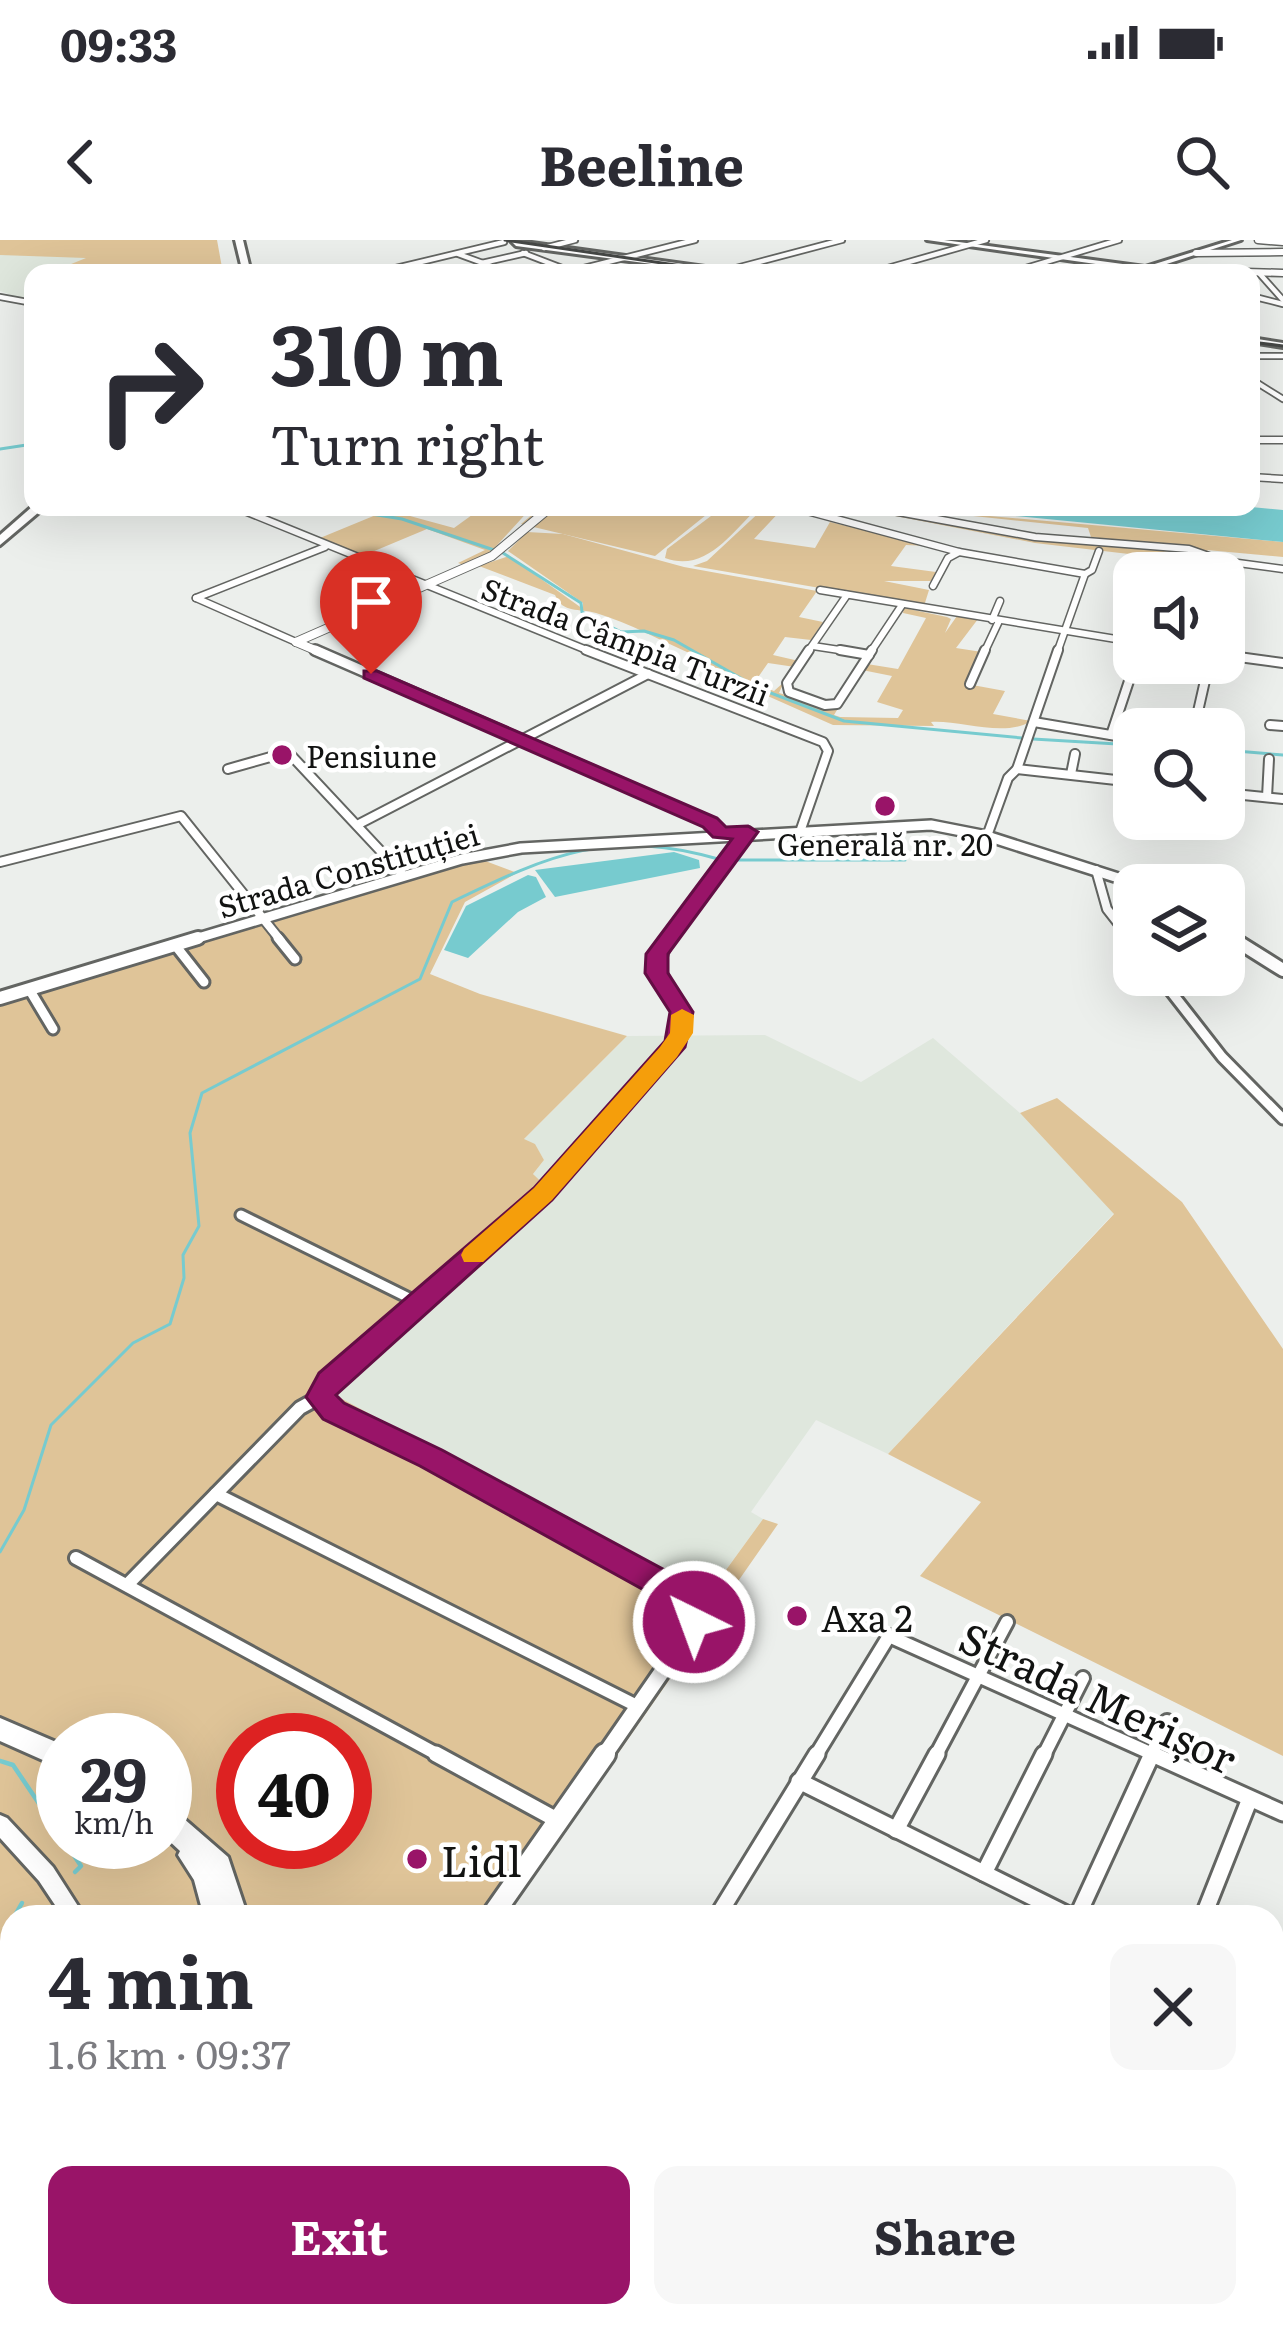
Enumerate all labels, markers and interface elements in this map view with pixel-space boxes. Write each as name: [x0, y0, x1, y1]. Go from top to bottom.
text: 09:33: [60, 9, 177, 76]
text: Beeline: [539, 122, 744, 203]
icon: back: [48, 129, 114, 195]
icon: search: [1169, 129, 1235, 195]
text: 310 m: [270, 287, 504, 412]
icon: right: [72, 312, 228, 468]
text: Turn right: [270, 401, 544, 482]
pin: [320, 551, 422, 674]
map controls: [1113, 552, 1245, 996]
button: sound: [1113, 552, 1245, 684]
street label: Strada Câmpia Turzii: [476, 565, 776, 715]
icon: arrive: [338, 569, 404, 635]
button: search: [1113, 708, 1245, 840]
place label: Pensiune: [306, 733, 437, 777]
marker: Pensiune: [269, 742, 295, 768]
marker: Generală nr. 20: [872, 793, 898, 819]
street label: Strada Constituției: [212, 811, 484, 927]
place label: Generală nr. 20: [777, 821, 993, 865]
button: layers: [1113, 864, 1245, 996]
position arrow: [631, 1559, 757, 1685]
place label: Axa 2: [821, 1590, 913, 1643]
marker: Axa 2: [784, 1603, 810, 1629]
street label: Strada Merișor: [950, 1605, 1248, 1787]
speed limit sign: 40: [216, 1713, 372, 1869]
text: 29: [81, 1731, 147, 1820]
text: km/h: [74, 1799, 154, 1843]
place label: Lidl: [441, 1828, 522, 1890]
marker: Lidl: [404, 1846, 430, 1872]
text: 4 min: [48, 1924, 254, 2031]
button: close: [1110, 1944, 1236, 2070]
text: 1.6 km · 09:37: [48, 2023, 291, 2081]
button: Exit: [48, 2166, 630, 2304]
button: Share: [654, 2166, 1236, 2304]

